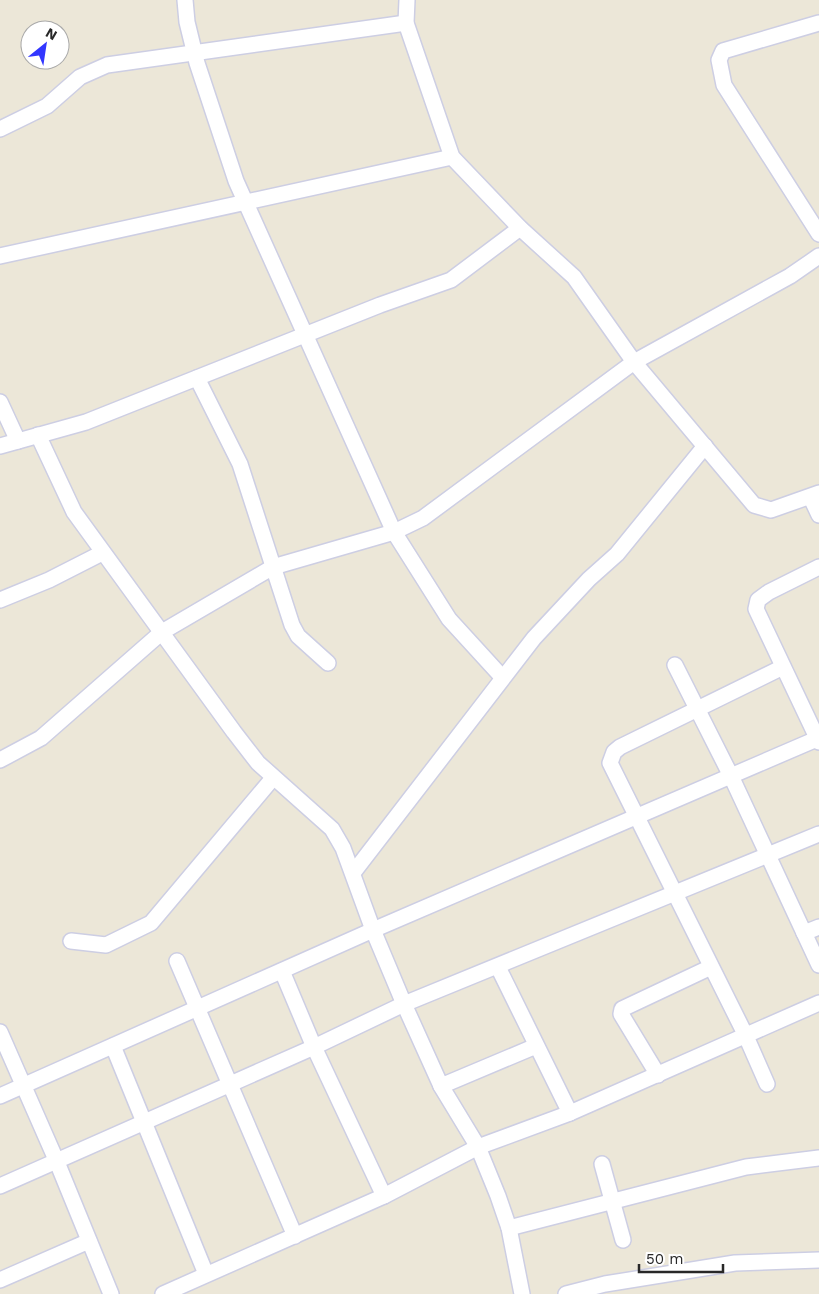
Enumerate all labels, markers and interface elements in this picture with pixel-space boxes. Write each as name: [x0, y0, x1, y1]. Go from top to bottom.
north arrow: [20, 20, 70, 70]
text: N: [43, 24, 60, 43]
scale bar: [639, 1242, 723, 1274]
text: 50 m: [646, 1250, 683, 1268]

